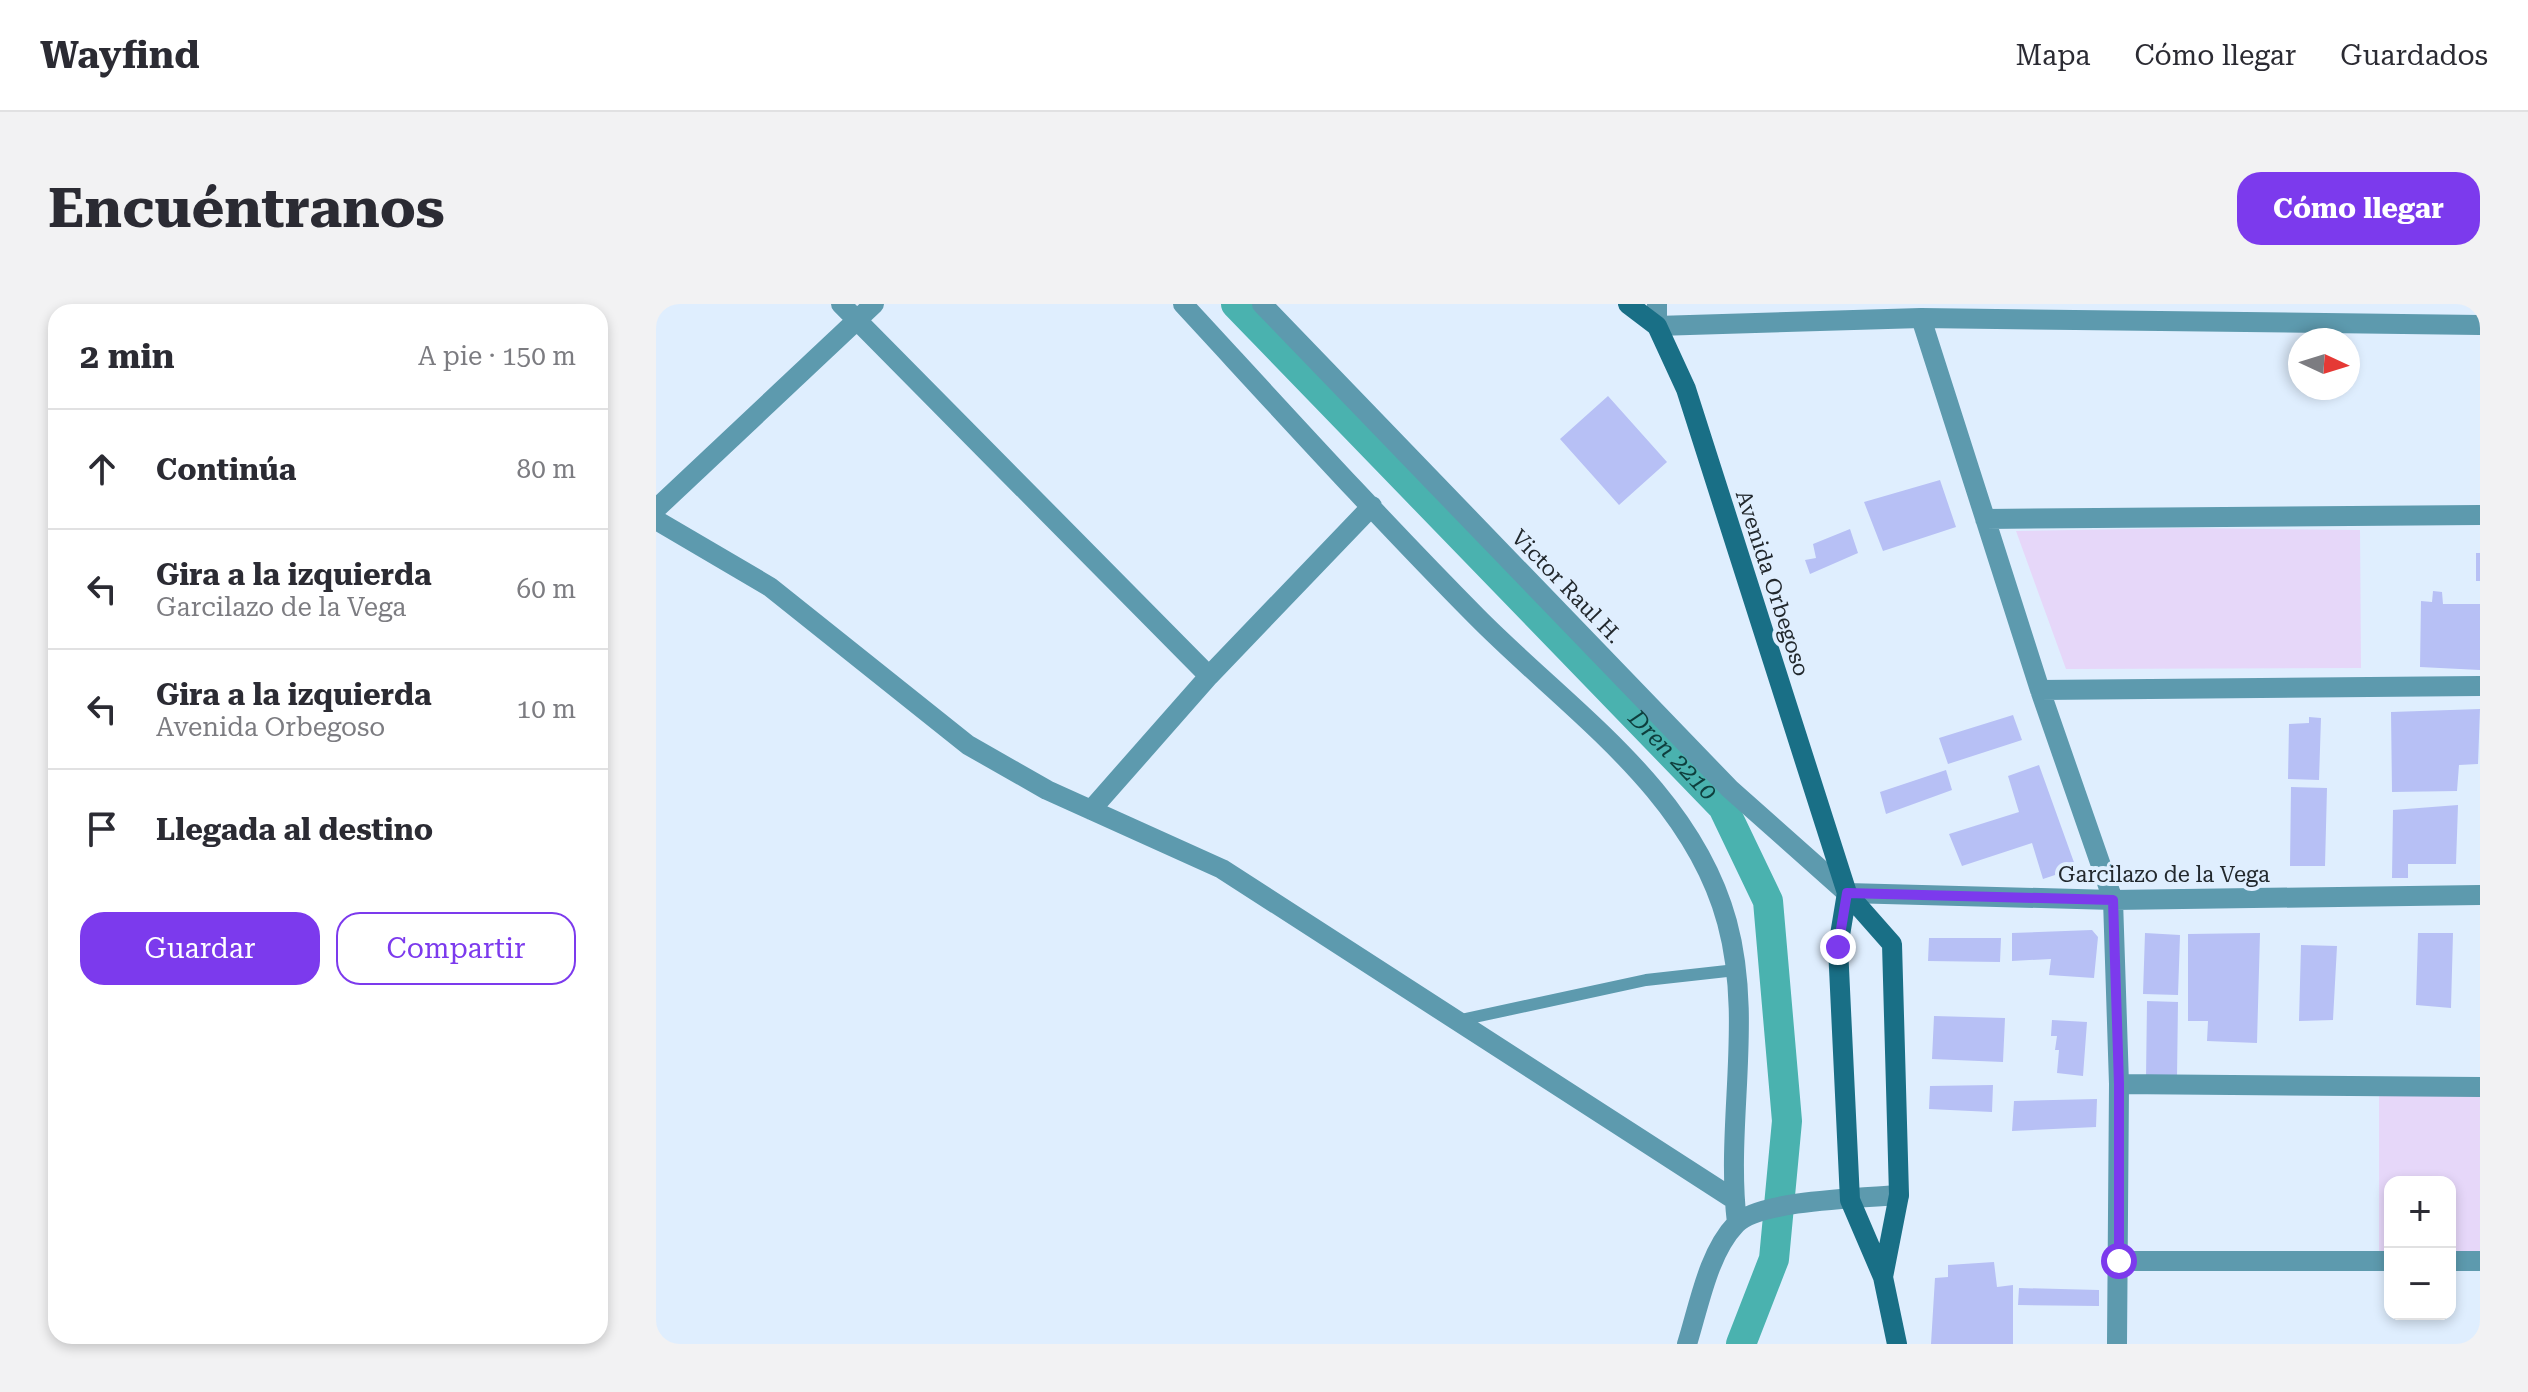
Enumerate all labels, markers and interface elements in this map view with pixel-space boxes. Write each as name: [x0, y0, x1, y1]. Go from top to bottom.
text: Wayfind: [40, 33, 200, 77]
text: Mapa: [2016, 39, 2090, 72]
text: Cómo llegar: [2134, 39, 2296, 72]
text: Guardados: [2340, 39, 2488, 72]
button: Cómo llegar: [2237, 172, 2480, 245]
text: Encuéntranos: [48, 175, 445, 241]
north arrow: [2288, 328, 2360, 400]
text: 2 min: [80, 336, 175, 376]
text: A pie · 150 m: [418, 341, 576, 371]
icon: ahead: [80, 447, 124, 491]
text: Continúa: [156, 452, 296, 487]
text: 80 m: [517, 454, 576, 484]
street label: Avenida Orbegoso: [1731, 487, 1814, 679]
street label: Victor Raul H.: [1506, 525, 1627, 648]
text: Gira a la izquierda: [156, 557, 432, 592]
icon: left: [80, 567, 124, 611]
text: 60 m: [517, 574, 576, 604]
text: Garcilazo de la Vega: [156, 592, 406, 622]
text: Gira a la izquierda: [156, 677, 432, 712]
icon: left: [80, 687, 124, 731]
text: 10 m: [517, 694, 576, 724]
water label: Dren 2210: [1622, 703, 1723, 806]
text: Avenida Orbegoso: [156, 712, 385, 742]
icon: arrive: [80, 807, 124, 851]
text: Llegada al destino: [156, 812, 433, 847]
street label: Garcilazo de la Vega: [2058, 862, 2270, 887]
button: Guardar: [80, 912, 320, 985]
button: Compartir: [336, 912, 576, 985]
route end: [1820, 929, 1856, 965]
map controls: [2384, 1176, 2456, 1320]
button: +: [2384, 1176, 2456, 1248]
route start: [2101, 1243, 2137, 1279]
button: −: [2384, 1248, 2456, 1320]

